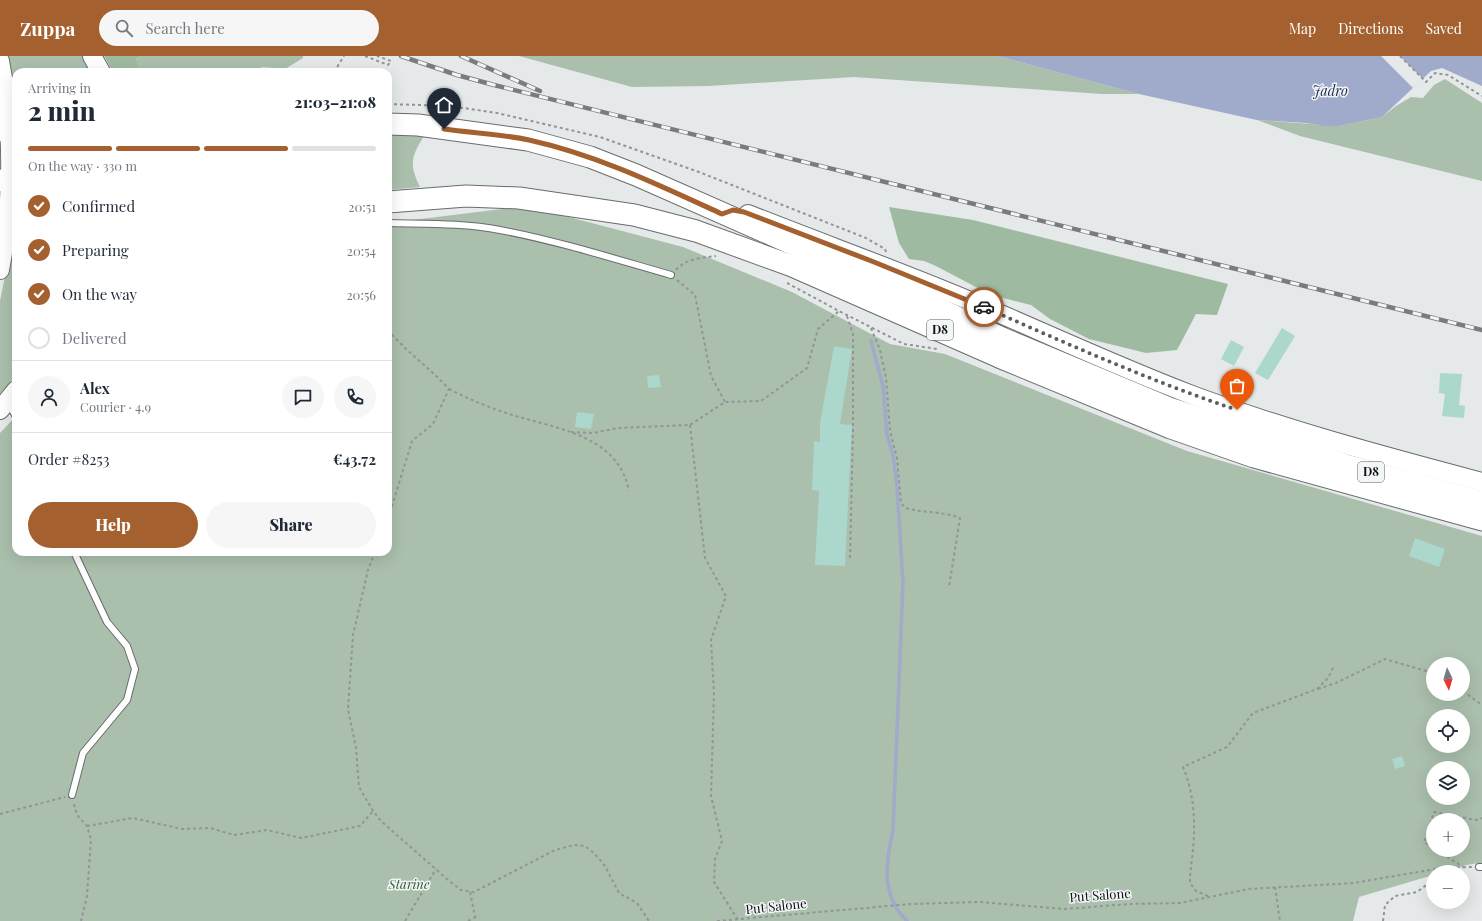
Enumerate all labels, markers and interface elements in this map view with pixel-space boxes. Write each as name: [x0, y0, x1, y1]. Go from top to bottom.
search box: [99, 10, 379, 46]
text: Zuppa: [20, 15, 75, 41]
icon: search: [113, 17, 135, 39]
text: Search here: [145, 18, 225, 38]
text: Map: [1289, 19, 1316, 38]
text: Directions: [1338, 19, 1404, 38]
text: Saved: [1426, 19, 1462, 38]
text: Arriving in: [28, 79, 91, 96]
water label: Jadro: [1312, 81, 1348, 100]
pin: [427, 88, 461, 129]
text: 21:03–21:08: [294, 92, 376, 112]
text: 2 min: [28, 93, 96, 128]
icon: home: [433, 94, 455, 116]
text: On the way · 330 m: [28, 157, 137, 174]
icon: check: [28, 195, 50, 217]
text: Confirmed: [62, 196, 135, 216]
text: 20:51: [348, 198, 376, 215]
icon: check: [28, 239, 50, 261]
text: Preparing: [62, 240, 129, 260]
text: 20:54: [347, 242, 376, 259]
icon: check: [28, 283, 50, 305]
text: On the way: [62, 284, 137, 304]
text: 20:56: [346, 286, 376, 303]
courier: [964, 287, 1004, 327]
icon: car: [973, 296, 995, 318]
road number: D8: [927, 320, 953, 340]
text: Delivered: [62, 328, 127, 348]
pin: [1220, 369, 1254, 410]
icon: bag: [1226, 375, 1248, 397]
button: person: [28, 376, 70, 418]
button: chat: [282, 376, 324, 418]
button: phone: [334, 376, 376, 418]
text: Alex: [80, 378, 110, 398]
text: Courier · 4.9: [80, 398, 151, 415]
text: Order #8253: [28, 449, 109, 469]
text: €43.72: [333, 449, 376, 469]
road number: D8: [1358, 462, 1384, 482]
button: Help: [28, 502, 198, 548]
button: Share: [206, 502, 376, 548]
north arrow: [1426, 657, 1470, 701]
map controls: [1426, 657, 1470, 909]
button: locate: [1426, 709, 1470, 753]
button: layers: [1426, 761, 1470, 805]
button: +: [1426, 813, 1470, 857]
button: −: [1426, 865, 1470, 909]
park label: Starine: [388, 875, 430, 892]
street label: Put Salone: [1069, 884, 1132, 905]
street label: Put Salone: [745, 894, 808, 917]

